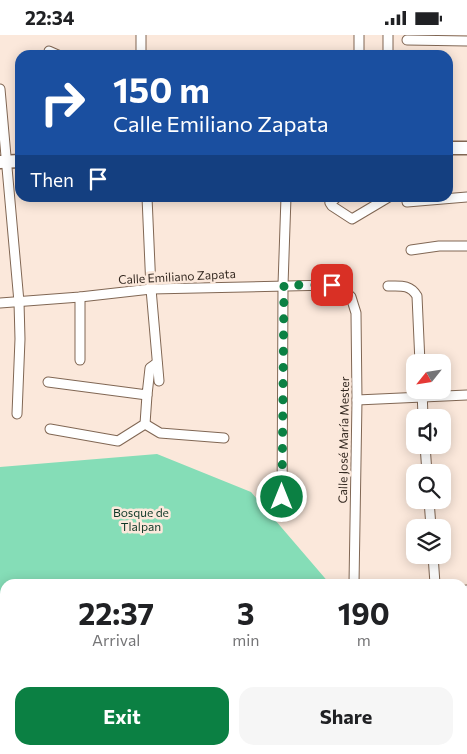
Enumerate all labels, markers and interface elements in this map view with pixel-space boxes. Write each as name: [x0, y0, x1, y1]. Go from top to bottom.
text: 22:34: [25, 6, 74, 29]
text: 150 m: [113, 67, 210, 110]
icon: right: [30, 70, 95, 135]
text: Calle Emiliano Zapata: [113, 110, 329, 137]
icon: arrive: [84, 165, 112, 193]
text: Then: [30, 168, 74, 191]
pin: [311, 264, 353, 306]
street label: Calle Emiliano Zapata: [118, 266, 236, 286]
icon: arrive: [318, 271, 346, 299]
north arrow: [406, 354, 451, 399]
map controls: [406, 354, 451, 564]
street label: Calle José María Mester: [335, 376, 352, 504]
button: sound: [406, 409, 451, 454]
button: search: [406, 464, 451, 509]
position arrow: [255, 470, 307, 522]
park label: Bosque de Tlalpan: [113, 505, 169, 533]
button: layers: [406, 519, 451, 564]
text: 22:37: [78, 594, 154, 631]
text: 3: [237, 594, 255, 631]
text: 190: [338, 594, 390, 631]
text: Arrival: [92, 630, 140, 649]
text: min: [232, 630, 259, 649]
text: m: [357, 630, 371, 649]
button: Exit: [15, 687, 229, 745]
button: Share: [239, 687, 453, 745]

